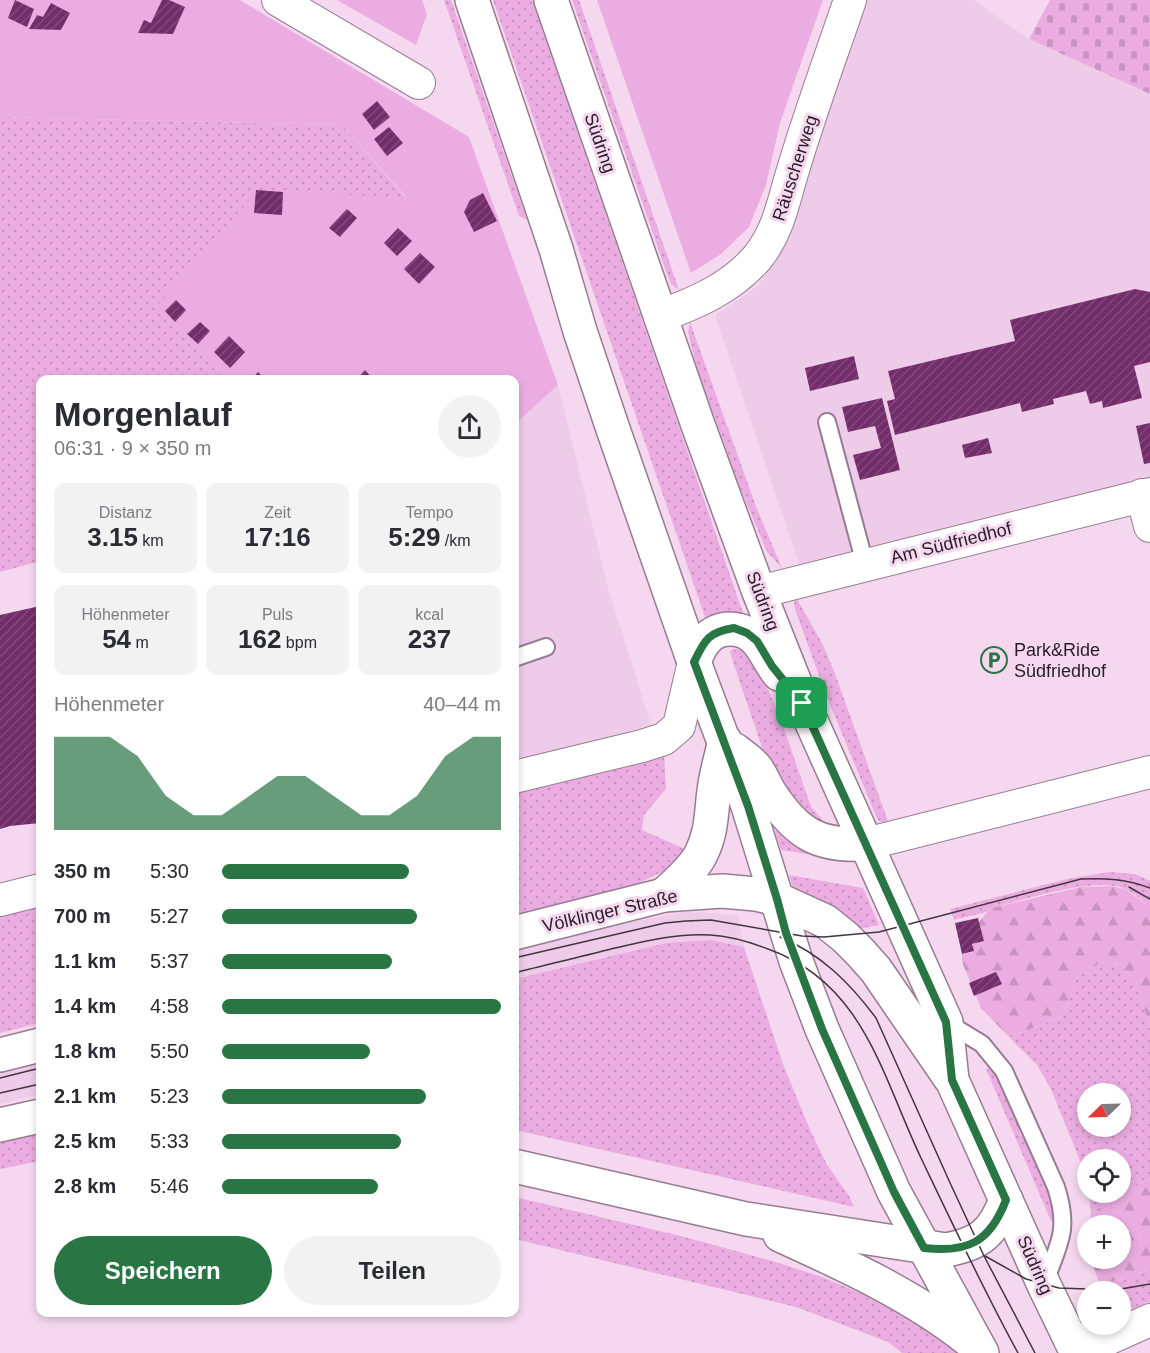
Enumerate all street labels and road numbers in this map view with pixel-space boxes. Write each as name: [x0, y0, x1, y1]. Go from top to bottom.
street label: Südring: [580, 110, 620, 176]
street label: Räuscherweg: [768, 113, 822, 223]
street label: Am Südfriedhof: [888, 518, 1015, 568]
street label: Südring: [743, 568, 783, 634]
street label: Völklinger Straße: [540, 886, 680, 936]
street label: Südring: [1013, 1233, 1057, 1297]

